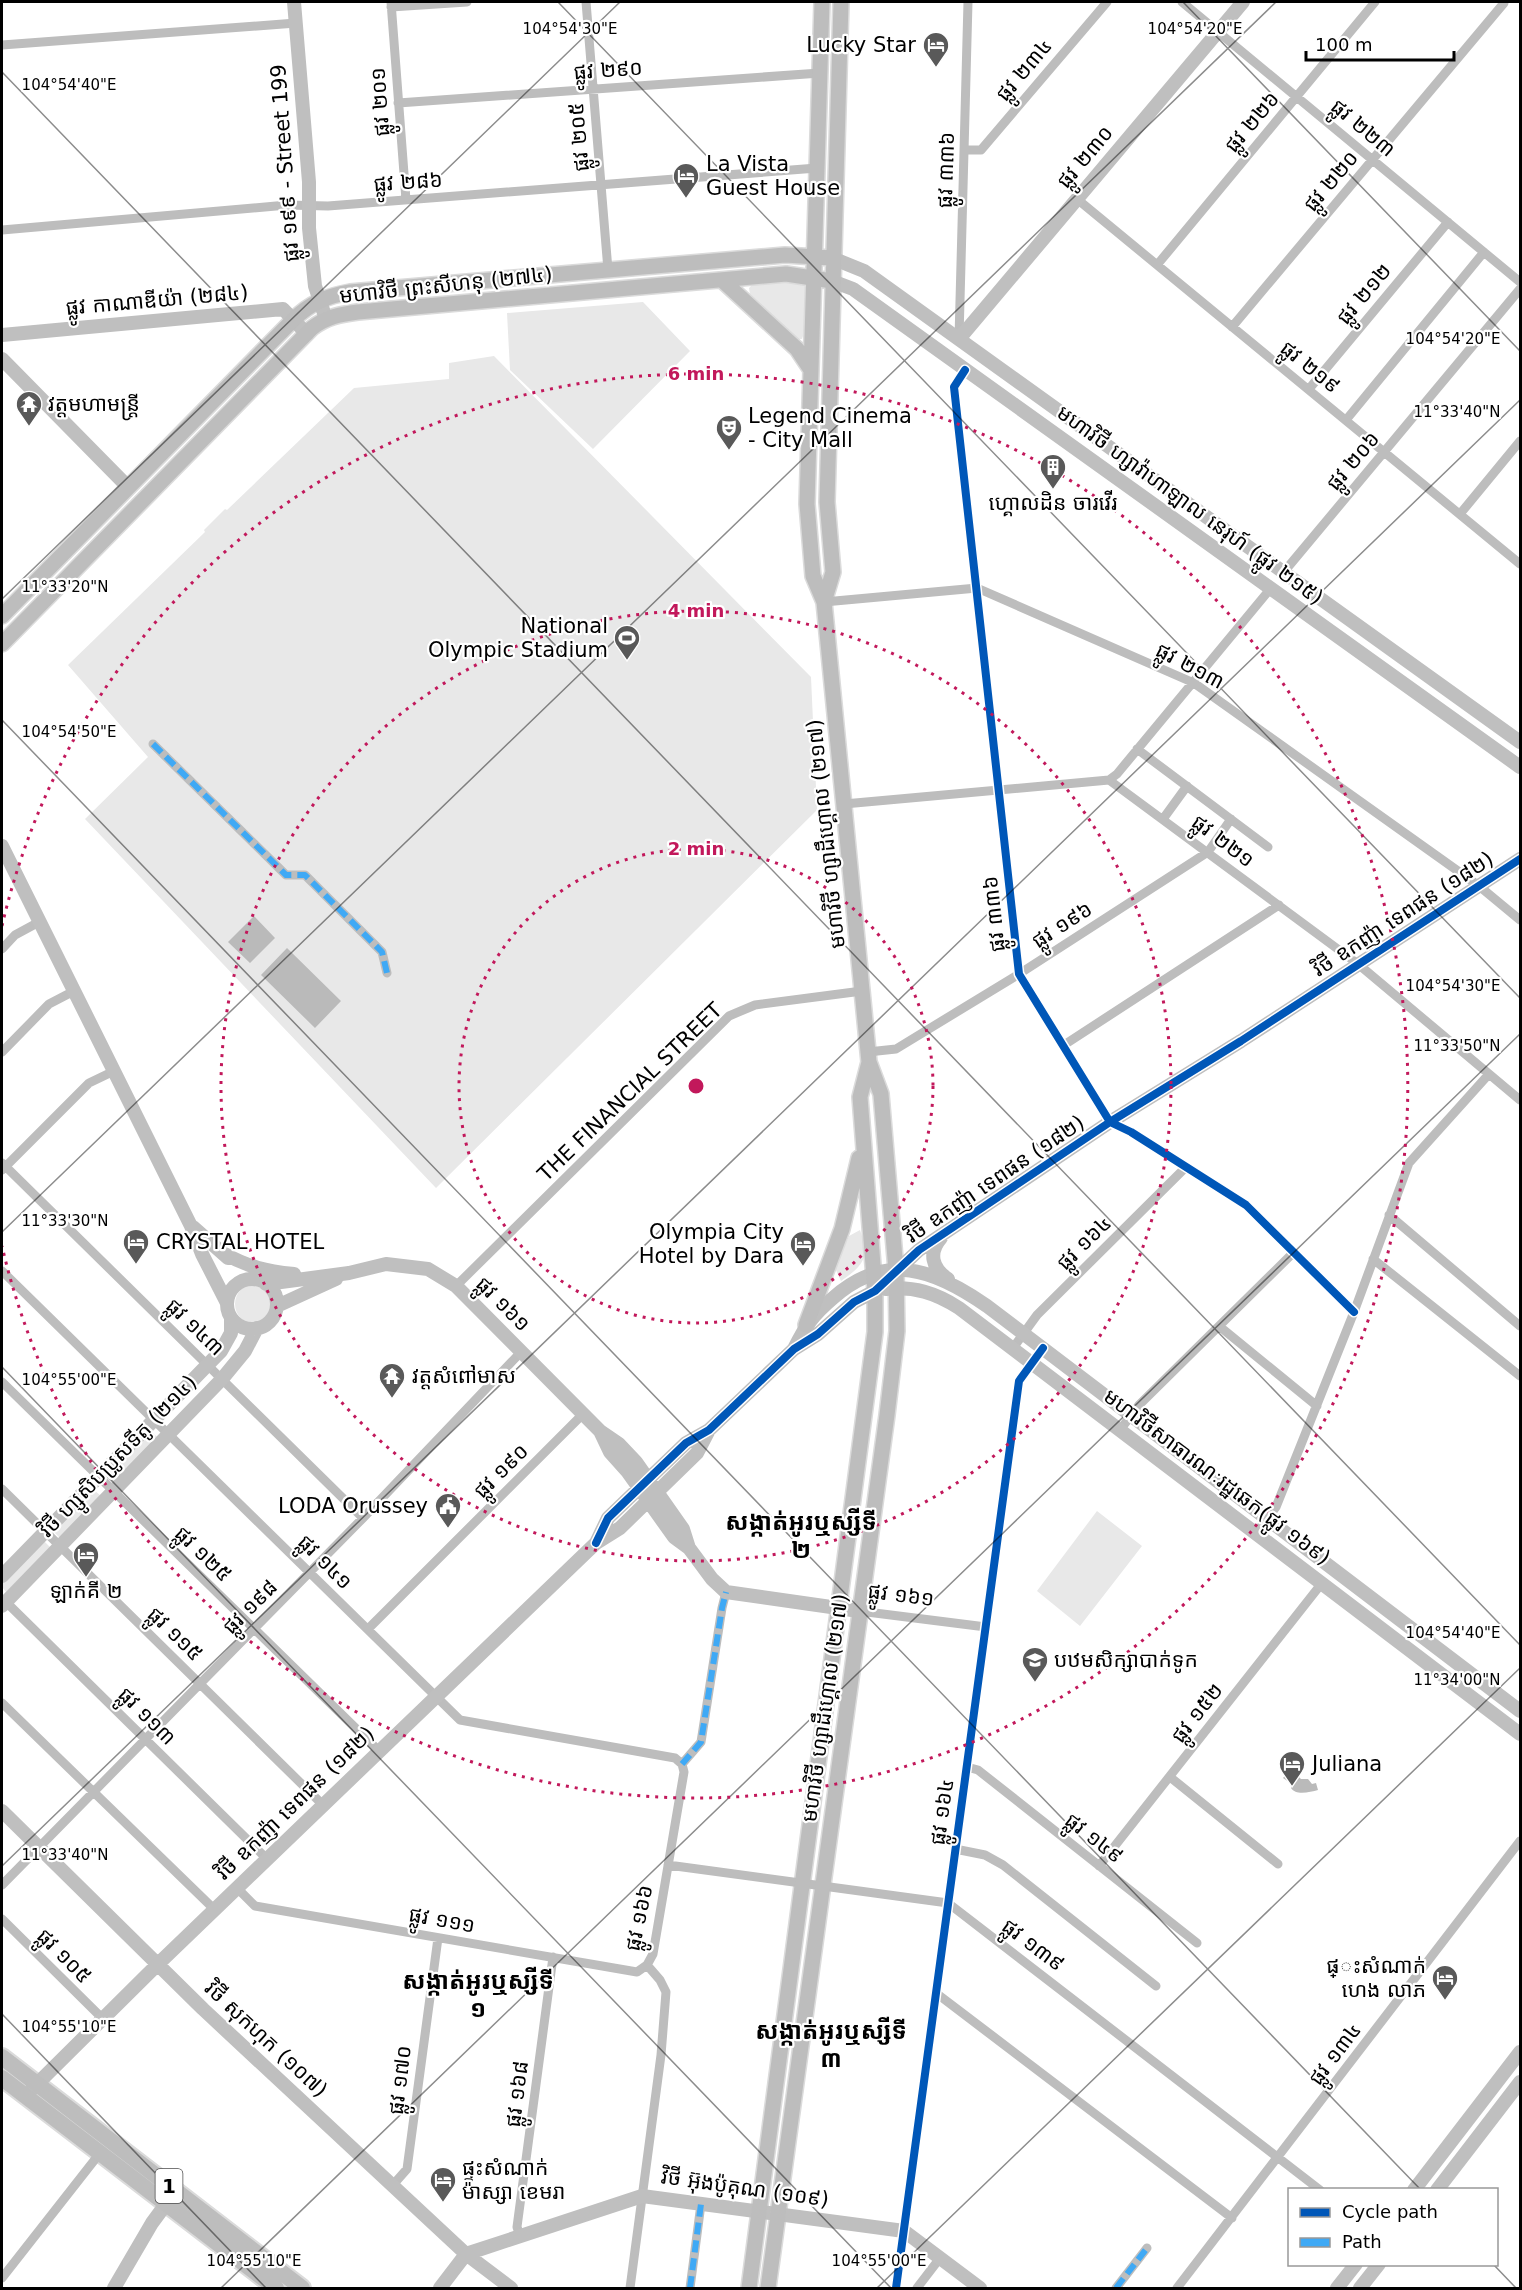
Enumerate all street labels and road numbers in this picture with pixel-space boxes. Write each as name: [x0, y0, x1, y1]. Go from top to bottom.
street label: ផ្លូវ ២៣៤: [991, 34, 1063, 111]
street label: ផ្លូវ ២៩០: [573, 56, 644, 92]
street label: ផ្លូវ ១៩៩ - Street 199: [266, 63, 311, 263]
street label: ផ្លូវ ២០១: [366, 66, 402, 137]
street label: ផ្លូវ ២២៦: [1220, 87, 1290, 162]
street label: ផ្លូវ ២២៣: [1321, 94, 1400, 167]
street label: ផ្លូវ ២០៥: [564, 101, 601, 173]
street label: ផ្លូវ ២៣០: [1052, 121, 1124, 198]
street label: ផ្លូវ ៣៣៦: [933, 131, 967, 209]
street label: ផ្លូវ ២២០: [1299, 146, 1369, 221]
street label: ផ្លូវ ២៨៦: [373, 168, 444, 204]
street label: ផ្លូវ ២១២: [1332, 259, 1402, 334]
street label: មហាវិថី ព្រះសីហនុ (២៧៤): [338, 261, 554, 310]
street label: ផ្លូវ កាណាឌីយ៉ា (២៨៤): [65, 280, 250, 327]
street label: ផ្លូវ ២១៩: [1271, 336, 1344, 404]
street label: មហាវិថី ហ្សាវ៉ាហាឡាល នេរុហ៍ (ផ្លូវ ២១៥): [1048, 400, 1328, 616]
street label: ផ្លូវ ២០៦: [1322, 427, 1390, 500]
street label: ផ្លូវ ២១៣: [1148, 638, 1228, 700]
street label: មហាវិថី ហ្សាដឹហ្គោល (២១៧): [801, 718, 852, 950]
street label: ផ្លូវ ២២១: [1183, 810, 1259, 878]
street label: វិថី ឧកញ៉ា ទេពផន (១៨២): [1307, 846, 1498, 983]
street label: ផ្លូវ ៣៣៦: [978, 874, 1017, 953]
street label: ផ្លូវ ១៩៦: [1027, 897, 1101, 959]
street label: THE FINANCIAL STREET: [532, 998, 727, 1187]
street label: វិថី ឧកញ៉ា ទេពផន (១៨២): [900, 1110, 1089, 1249]
street label: ផ្លូវ ១៦៤: [1052, 1211, 1121, 1280]
street label: ផ្លូវ ១៦១: [466, 1272, 535, 1341]
street label: ផ្លូវ ១៤៣: [156, 1293, 229, 1366]
street label: វិថី ហ្សូសិបប្រូសទីតូ (២១៤): [33, 1369, 206, 1547]
street label: មហាវិថីសាធារណៈរដ្ឋឆេក(ផ្លូវ ១៦៩): [1095, 1383, 1335, 1576]
street label: ផ្លូវ ១៩០: [469, 1439, 538, 1508]
street label: ផ្លូវ ១២៥: [165, 1521, 236, 1592]
street label: ផ្លូវ ១៤១: [288, 1530, 357, 1599]
street label: ផ្លូវ ១៩៨: [218, 1575, 287, 1644]
street label: ផ្លូវ ១៦១: [865, 1579, 936, 1618]
street label: មហាវិថី ហ្សាដឹហ្គោល (២១៧): [796, 1592, 854, 1824]
street label: ផ្លូវ ១១៥: [138, 1602, 207, 1671]
street label: ផ្លូវ ១៥២: [1166, 1678, 1233, 1752]
street label: ផ្លូវ ១១៣: [108, 1682, 181, 1755]
street label: វិថី ឧកញ៉ា ទេពផន (១៨២): [210, 1721, 380, 1886]
street label: ផ្លូវ ១៦៤: [925, 1777, 966, 1848]
street label: ផ្លូវ ១៤៩: [1056, 1808, 1128, 1874]
street label: ផ្លូវ ១៦៦: [620, 1883, 665, 1955]
street label: ផ្លូវ ១១១: [406, 1902, 477, 1945]
street label: ផ្លូវ ១៣៩: [993, 1914, 1069, 1982]
street label: ផ្លូវ ១០៥: [27, 1924, 96, 1993]
street label: វិថី សុកហុក (១០៧): [198, 1975, 333, 2103]
street label: ផ្លូវ ១៣៤: [1304, 2018, 1372, 2094]
street label: ផ្លូវ ១៧០: [384, 2044, 423, 2117]
street label: ផ្លូវ ១៦៨: [501, 2059, 540, 2130]
street label: វិថី អ៊ុងប៉ូគុណ (១០៩): [659, 2163, 831, 2213]
road number: 1: [156, 2169, 182, 2203]

